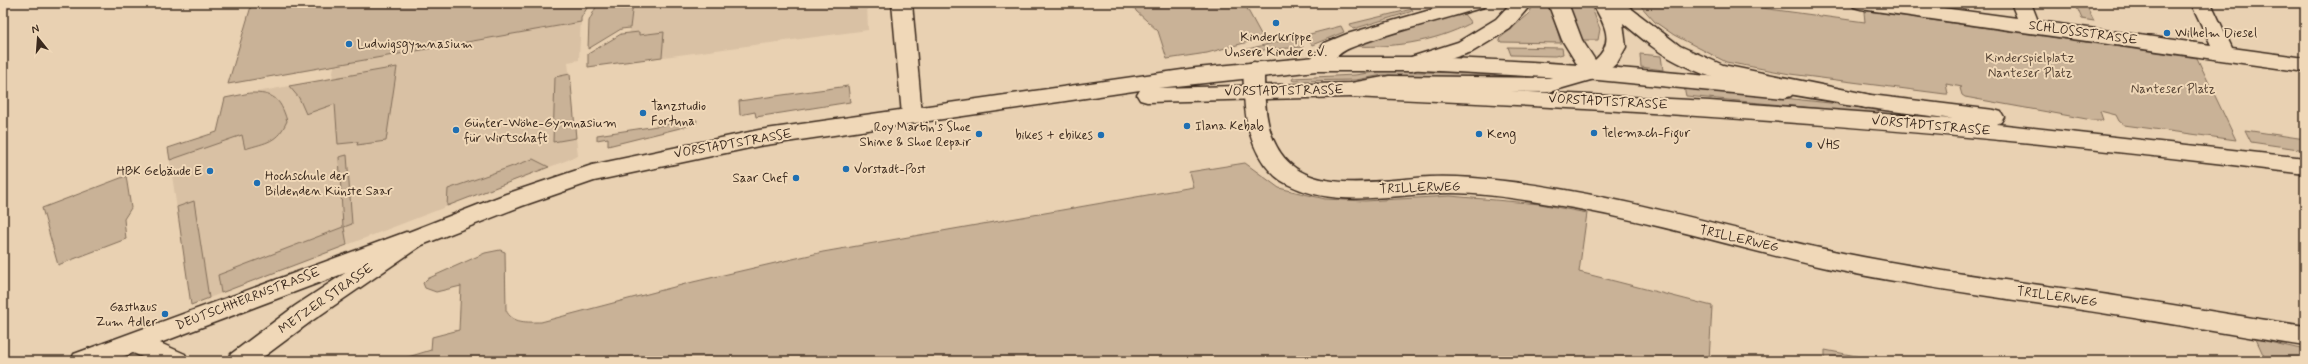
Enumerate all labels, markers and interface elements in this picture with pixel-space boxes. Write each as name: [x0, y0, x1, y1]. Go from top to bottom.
street label: SCHLOSSSTRASSE: [2027, 17, 2139, 49]
north arrow: [18, 18, 58, 58]
marker: Kinderkrippe Unsere Kinder e.V.: [1271, 18, 1281, 28]
text: N: [30, 22, 41, 37]
place label: Wilhelm Diesel: [2175, 25, 2257, 42]
marker: Wilhelm Diesel: [2162, 28, 2172, 38]
place label: Kinderkrippe Unsere Kinder e.V.: [1225, 29, 1328, 61]
place label: Ludwigsgymnasium: [357, 36, 473, 54]
marker: Ludwigsgymnasium: [344, 39, 354, 49]
park label: Kinderspielplatz Nanteser Platz: [1985, 50, 2075, 82]
street label: VORSTADTSTRASSE: [1224, 81, 1344, 101]
park label: Nanteser Platz: [2131, 81, 2216, 98]
street label: VORSTADTSTRASSE: [1548, 90, 1668, 114]
place label: Tanzstudio Fortuna: [651, 98, 706, 130]
marker: Tanzstudio Fortuna: [638, 108, 648, 118]
street label: VORSTADTSTRASSE: [1871, 112, 1991, 140]
place label: Günter-Wöhe-Gymnasium für Wirtschaft: [464, 115, 617, 147]
place label: Ilana Kebab: [1195, 118, 1264, 135]
place label: Roy Martin's Shoe Shine & Shoe Repair: [860, 119, 972, 151]
marker: Ilana Kebab: [1182, 121, 1192, 131]
marker: Günter-Wöhe-Gymnasium für Wirtschaft: [451, 125, 461, 135]
street label: VORSTADTSTRASSE: [673, 125, 793, 163]
place label: Telemach-Figur: [1602, 125, 1691, 144]
place label: Keng: [1487, 126, 1516, 144]
place label: bikes + ebikes: [1015, 127, 1093, 144]
marker: Telemach-Figur: [1589, 128, 1599, 138]
marker: Roy Martin's Shoe Shine & Shoe Repair: [974, 129, 984, 139]
marker: Keng: [1474, 129, 1484, 139]
marker: bikes + ebikes: [1096, 130, 1106, 140]
place label: VHS: [1817, 137, 1841, 154]
marker: VHS: [1804, 140, 1814, 150]
place label: Vorstadt-Post: [854, 161, 926, 178]
place label: HBK Gebäude E: [116, 163, 202, 180]
marker: Vorstadt-Post: [841, 164, 851, 174]
marker: HBK Gebäude E: [205, 166, 215, 176]
place label: Hochschule der Bildenden Künste Saar: [265, 168, 393, 200]
place label: Saar Chef: [733, 170, 788, 187]
marker: Saar Chef: [791, 173, 801, 183]
marker: Hochschule der Bildenden Künste Saar: [252, 178, 262, 188]
street label: TRILLERWEG: [1379, 178, 1461, 198]
street label: TRILLERWEG: [1698, 222, 1781, 256]
street label: METZER STRASSE: [275, 260, 377, 338]
street label: DEUTSCHHERRNSTRASSE: [174, 264, 322, 334]
street label: TRILLERWEG: [2016, 283, 2099, 311]
place label: Gasthaus Zum Adler: [96, 299, 158, 331]
marker: Gasthaus Zum Adler: [160, 309, 170, 319]

